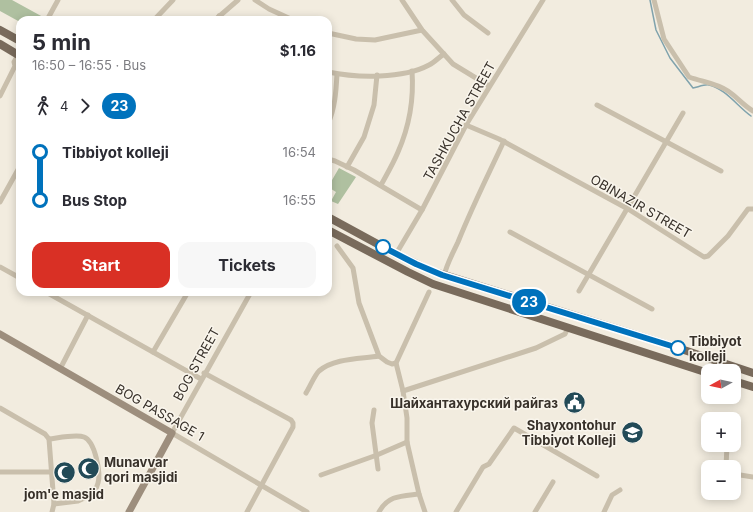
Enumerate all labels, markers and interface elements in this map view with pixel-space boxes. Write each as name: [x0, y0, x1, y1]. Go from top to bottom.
text: 5 min: [32, 29, 91, 55]
text: $1.16: [280, 41, 316, 60]
text: 16:50 – 16:55 · Bus: [32, 57, 146, 73]
street label: TASHKUCHA STREET: [420, 59, 498, 183]
icon: walk: [32, 95, 54, 117]
icon: forward: [74, 95, 96, 117]
text: 23: [110, 97, 128, 114]
text: 4: [60, 98, 68, 114]
text: Tibbiyot kolleji: [62, 143, 169, 162]
text: 16:54: [283, 144, 316, 160]
street label: OBINAZIR STREET: [588, 171, 694, 241]
text: Bus Stop: [62, 191, 127, 210]
text: 16:55: [283, 192, 316, 208]
unlabelled marker: [375, 239, 391, 255]
button: Start: [32, 242, 170, 288]
button: Tickets: [178, 242, 316, 288]
line badge: 23: [511, 289, 547, 315]
text: 23: [520, 293, 538, 310]
street label: BOG STREET: [169, 325, 223, 403]
place label: Tibbiyot kolleji: [689, 333, 742, 364]
marker: Tibbiyot kolleji: [670, 340, 686, 356]
north arrow: [701, 364, 741, 404]
map controls: [701, 364, 741, 500]
street label: BOG PASSAGE 1: [113, 380, 207, 444]
public building icon: Шайхантахурский райгаз: [561, 390, 587, 416]
place label: Шайхантахурский райгаз: [390, 395, 558, 411]
button: +: [701, 412, 741, 452]
place label: Shayxontohur Tibbiyot Kolleji: [522, 417, 617, 448]
school or university icon: Shayxontohur Tibbiyot Kolleji: [619, 419, 645, 445]
place label: Munavvar qori masjidi: [104, 454, 178, 485]
mosque icon: Munavvar qori masjidi: [76, 456, 102, 482]
mosque icon: jom'e masjid: [51, 459, 77, 485]
button: −: [701, 460, 741, 500]
place label: jom'e masjid: [23, 486, 104, 502]

